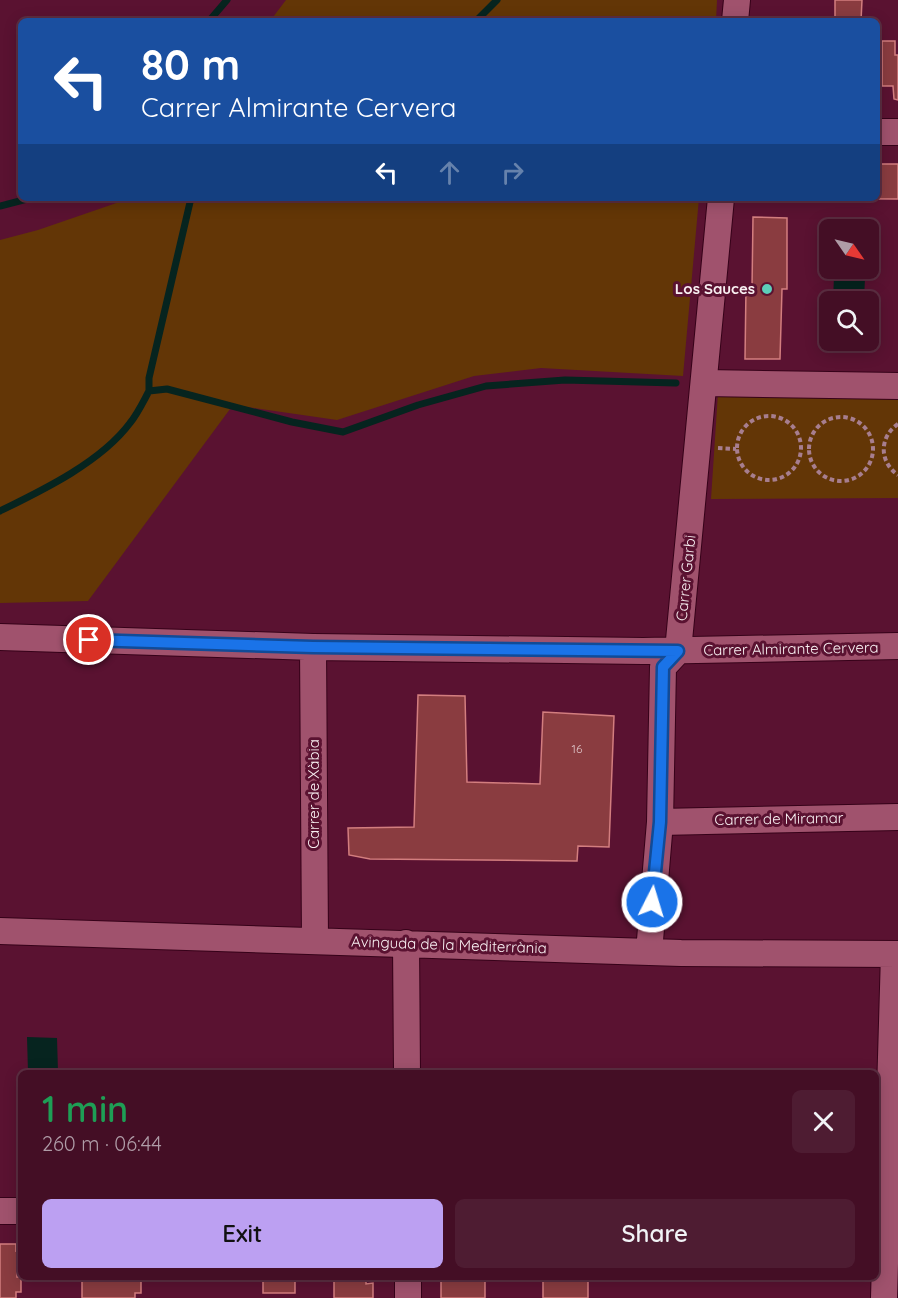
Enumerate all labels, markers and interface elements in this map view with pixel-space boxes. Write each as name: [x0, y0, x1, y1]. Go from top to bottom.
text: 80 m: [141, 38, 240, 91]
icon: left: [42, 42, 120, 120]
text: Carrer Almirante Cervera: [141, 90, 456, 124]
icon: left: [370, 156, 403, 189]
icon: ahead: [433, 156, 466, 189]
icon: right: [496, 156, 529, 189]
north arrow: [819, 219, 879, 279]
map controls: [819, 219, 879, 351]
place label: Los Sauces: [675, 279, 755, 298]
marker: Los Sauces: [760, 282, 774, 296]
button: search: [819, 291, 879, 351]
street label: Carrer Garbi: [672, 534, 699, 622]
pin: [63, 614, 114, 665]
icon: arrive: [72, 623, 105, 656]
street label: Carrer Almirante Cervera: [703, 637, 879, 660]
street label: Carrer de Xàbia: [304, 739, 323, 849]
house number: 16: [572, 741, 583, 756]
street label: Carrer de Miramar: [714, 808, 844, 829]
position arrow: [620, 870, 684, 934]
street label: Avinguda de la Mediterrània: [351, 932, 547, 957]
text: 1 min: [42, 1086, 128, 1131]
button: close: [792, 1090, 855, 1153]
text: 260 m · 06:44: [42, 1131, 162, 1156]
button: Exit: [42, 1199, 443, 1268]
button: Share: [455, 1199, 855, 1268]

